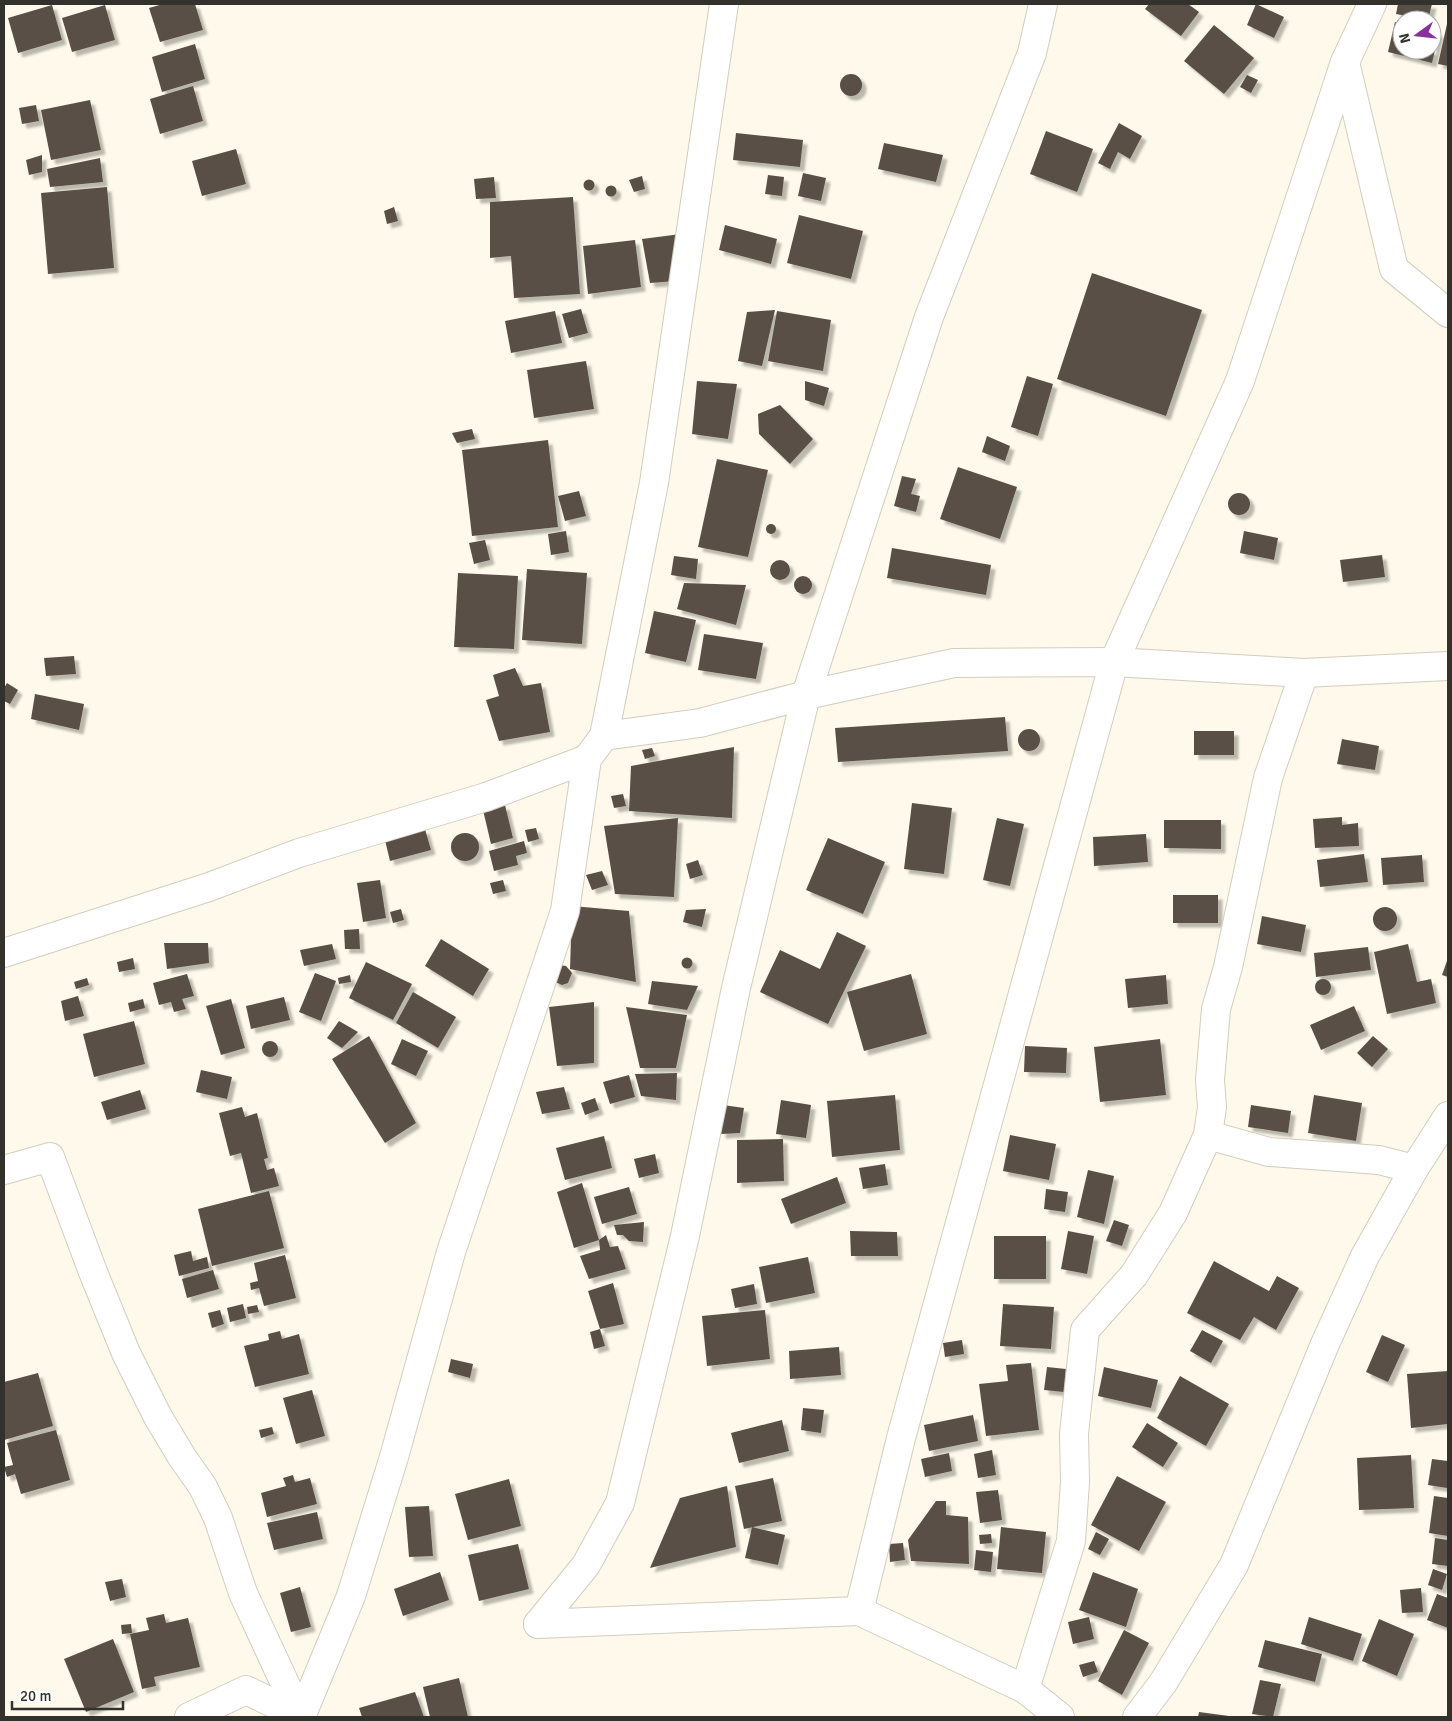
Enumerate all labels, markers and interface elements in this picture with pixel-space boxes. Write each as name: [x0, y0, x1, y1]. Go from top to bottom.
north arrow: [1392, 10, 1442, 60]
text: N: [1395, 31, 1414, 45]
scale bar: [12, 1678, 124, 1710]
text: 20 m: [20, 1687, 51, 1705]

